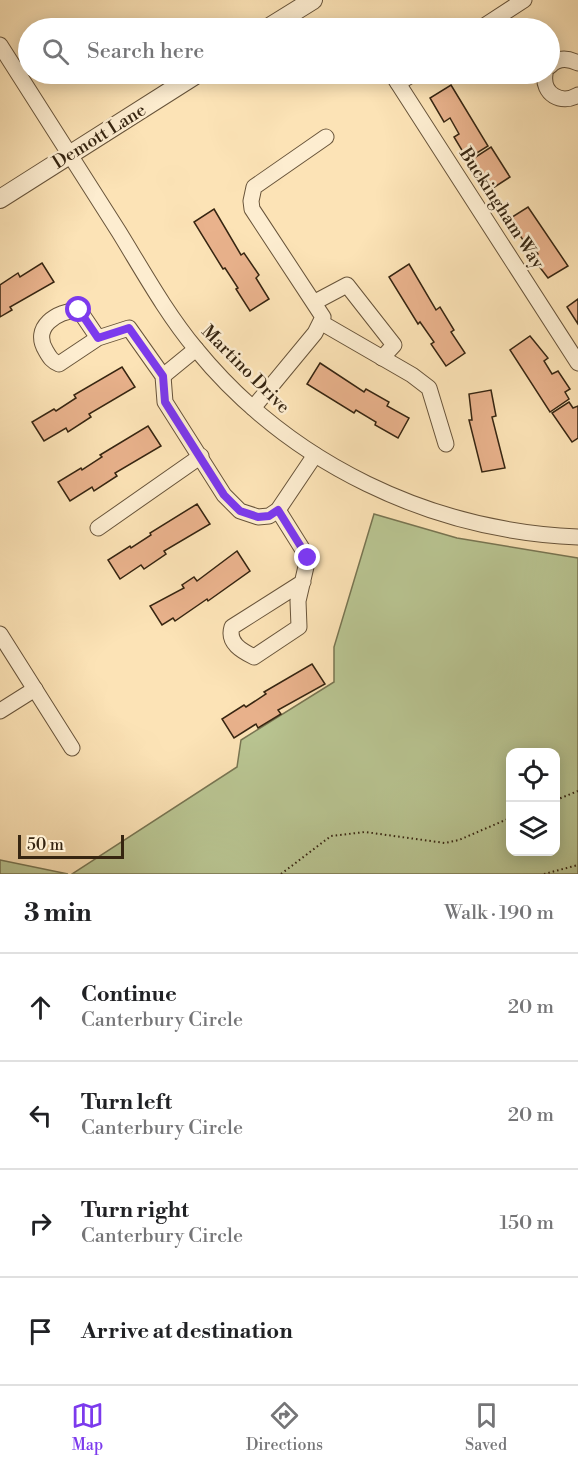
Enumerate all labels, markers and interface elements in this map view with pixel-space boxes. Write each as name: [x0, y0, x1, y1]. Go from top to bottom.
search box: [18, 18, 560, 84]
icon: search: [39, 35, 72, 68]
text: Search here: [87, 38, 204, 65]
street label: Demott Lane: [48, 99, 150, 174]
street label: Buckingham Way: [453, 143, 549, 273]
route start: [65, 296, 91, 322]
street label: Martino Drive: [197, 320, 295, 418]
route end: [294, 544, 320, 570]
map controls: [506, 748, 560, 856]
button: locate: [506, 748, 560, 802]
button: layers: [506, 802, 560, 856]
scale bar: [18, 832, 124, 860]
text: 50 m: [27, 835, 64, 855]
text: 3 min: [24, 897, 92, 929]
text: Walk · 190 m: [444, 901, 554, 926]
text: Continue: [81, 981, 177, 1008]
icon: ahead: [24, 991, 57, 1024]
text: 20 m: [508, 995, 554, 1020]
text: Canterbury Circle: [81, 1008, 243, 1033]
text: Turn left: [81, 1089, 172, 1116]
icon: left: [24, 1099, 57, 1132]
text: 20 m: [508, 1103, 554, 1128]
text: Canterbury Circle: [81, 1116, 243, 1141]
text: Turn right: [81, 1197, 189, 1224]
icon: right: [24, 1207, 57, 1240]
text: 150 m: [499, 1211, 554, 1236]
text: Canterbury Circle: [81, 1224, 243, 1249]
icon: arrive: [24, 1315, 57, 1348]
text: Arrive at destination: [81, 1318, 293, 1345]
tab: Map: [71, 1399, 104, 1455]
tab: Directions: [246, 1399, 323, 1455]
tab: Saved: [465, 1399, 507, 1455]

